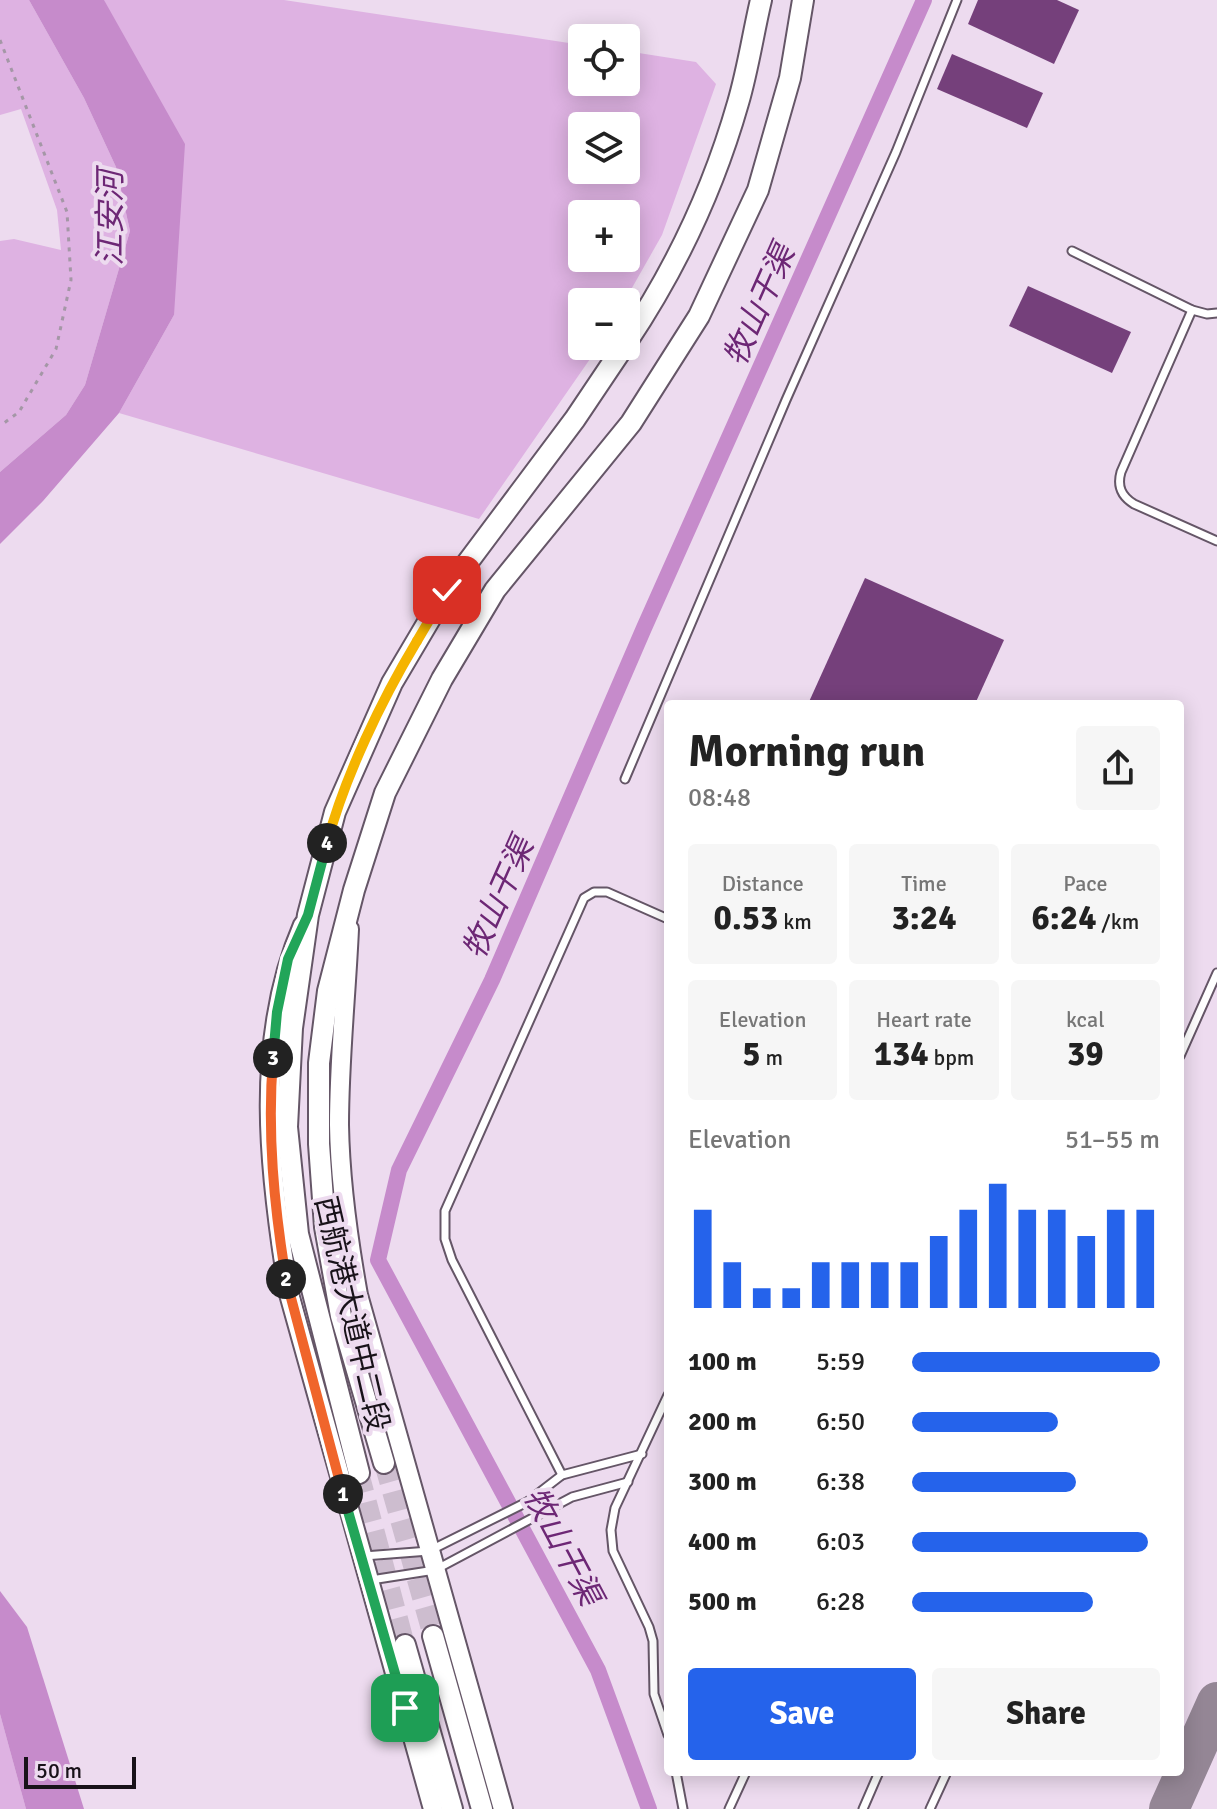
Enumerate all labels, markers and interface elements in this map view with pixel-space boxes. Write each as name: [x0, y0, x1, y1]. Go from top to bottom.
map controls: [568, 24, 640, 360]
button: locate: [568, 24, 640, 96]
button: layers: [568, 112, 640, 184]
water label: 江安河: [91, 164, 130, 266]
button: +: [568, 200, 640, 272]
water label: 牧山干渠: [716, 235, 805, 372]
button: −: [568, 288, 640, 360]
pin: [413, 556, 481, 624]
icon: check: [425, 568, 469, 612]
text: Morning run: [688, 725, 925, 779]
button: share: [1076, 726, 1160, 810]
text: 08:48: [688, 782, 751, 814]
pin: 4: [307, 823, 347, 863]
water label: 牧山干渠: [455, 828, 544, 965]
text: 4: [321, 829, 333, 856]
text: Distance: [722, 870, 804, 897]
text: Time: [901, 870, 947, 897]
text: Pace: [1063, 870, 1107, 897]
text: 0.53: [714, 897, 778, 939]
text: 3:24: [891, 897, 957, 939]
text: 6:24: [1031, 897, 1097, 939]
text: km: [778, 908, 812, 935]
text: /km: [1097, 908, 1139, 935]
text: Elevation: [719, 1006, 806, 1033]
text: Heart rate: [876, 1006, 972, 1033]
text: kcal: [1066, 1006, 1105, 1033]
text: 5: [742, 1033, 761, 1075]
text: 134: [874, 1033, 929, 1075]
text: 39: [1067, 1033, 1104, 1075]
pin: 3: [253, 1038, 293, 1078]
text: 3: [267, 1044, 279, 1071]
text: m: [761, 1044, 783, 1071]
text: bpm: [929, 1044, 974, 1071]
text: Elevation: [688, 1124, 792, 1156]
text: 51–55 m: [1065, 1124, 1160, 1156]
street label: 西航港大道中二段: [306, 1193, 397, 1435]
pin: 2: [266, 1259, 306, 1299]
text: 2: [280, 1265, 292, 1292]
text: 100 m: [688, 1346, 757, 1378]
text: 5:59: [816, 1346, 865, 1378]
text: 200 m: [688, 1406, 757, 1438]
text: 6:50: [816, 1406, 865, 1438]
text: 300 m: [688, 1466, 757, 1498]
text: 6:38: [816, 1466, 865, 1498]
pin: 1: [323, 1474, 363, 1514]
text: 1: [337, 1480, 349, 1507]
water label: 牧山干渠: [515, 1481, 612, 1615]
text: 400 m: [688, 1526, 757, 1558]
text: 6:03: [816, 1526, 865, 1558]
text: 500 m: [688, 1586, 757, 1618]
text: 6:28: [816, 1586, 865, 1618]
button: Save: [688, 1668, 916, 1760]
button: Share: [932, 1668, 1160, 1760]
pin: [371, 1674, 439, 1742]
icon: arrive: [383, 1686, 427, 1730]
scale bar: [24, 1753, 136, 1789]
text: 50 m: [36, 1757, 82, 1784]

